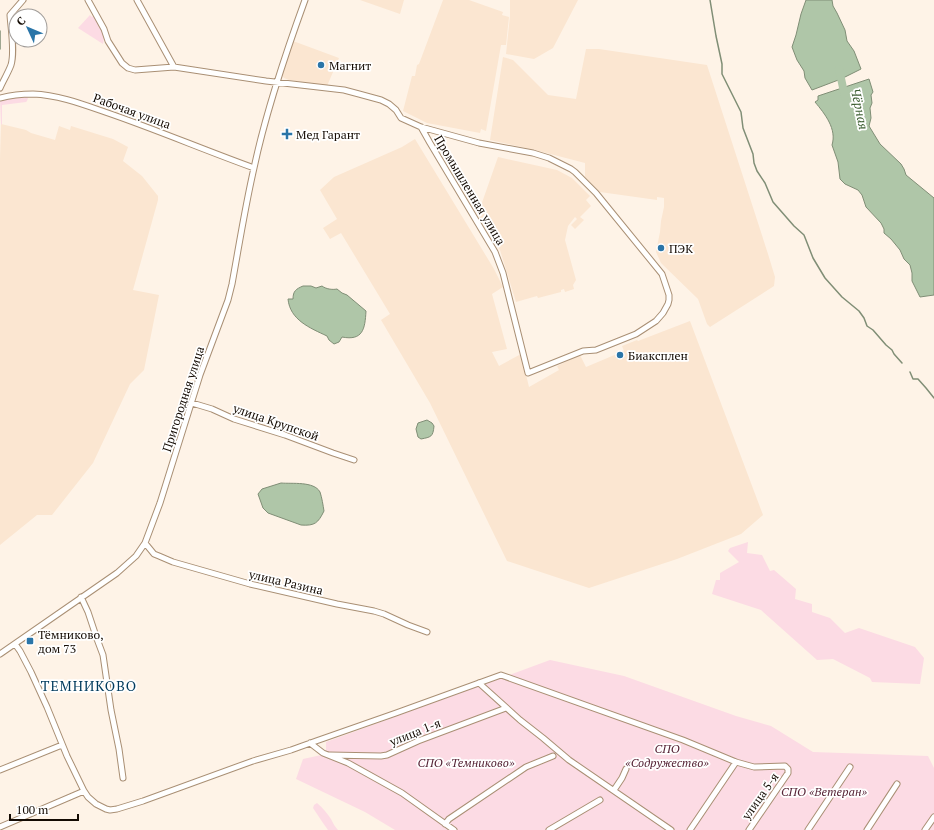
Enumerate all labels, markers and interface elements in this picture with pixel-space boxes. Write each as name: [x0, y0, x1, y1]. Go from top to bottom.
north arrow: [8, 8, 48, 48]
text: С: [13, 14, 28, 29]
place label: Магнит: [329, 58, 371, 73]
marker: Магнит: [316, 60, 326, 70]
water label: Чёрная: [847, 87, 873, 131]
street label: Рабочая улица: [91, 90, 173, 132]
place label: Мед Гарант: [296, 127, 360, 142]
marker: Мед Гарант: [281, 128, 293, 140]
street label: Промышленная улица: [431, 132, 509, 248]
place label: ПЭК: [669, 241, 693, 256]
marker: ПЭК: [656, 243, 666, 253]
street label: Пригородная улица: [159, 344, 207, 454]
place label: Биаксплен: [628, 348, 688, 363]
marker: Биаксплен: [615, 350, 625, 360]
street label: улица Крупской: [230, 400, 321, 444]
street label: улица Разина: [246, 566, 325, 598]
place label: Тёмниково, дом 73: [38, 627, 104, 656]
marker: Тёмниково, дом 73: [25, 636, 35, 646]
district label: ТЕМНИКОВО: [41, 676, 137, 695]
street label: улица 1-я: [386, 715, 443, 749]
park label: СПО «Содружество»: [625, 741, 709, 770]
park label: СПО «Темниково»: [418, 755, 515, 770]
street label: улица 5-я: [738, 770, 782, 823]
park label: СПО «Ветеран»: [781, 784, 868, 799]
scale bar: [10, 796, 78, 822]
text: 100 m: [16, 802, 49, 817]

